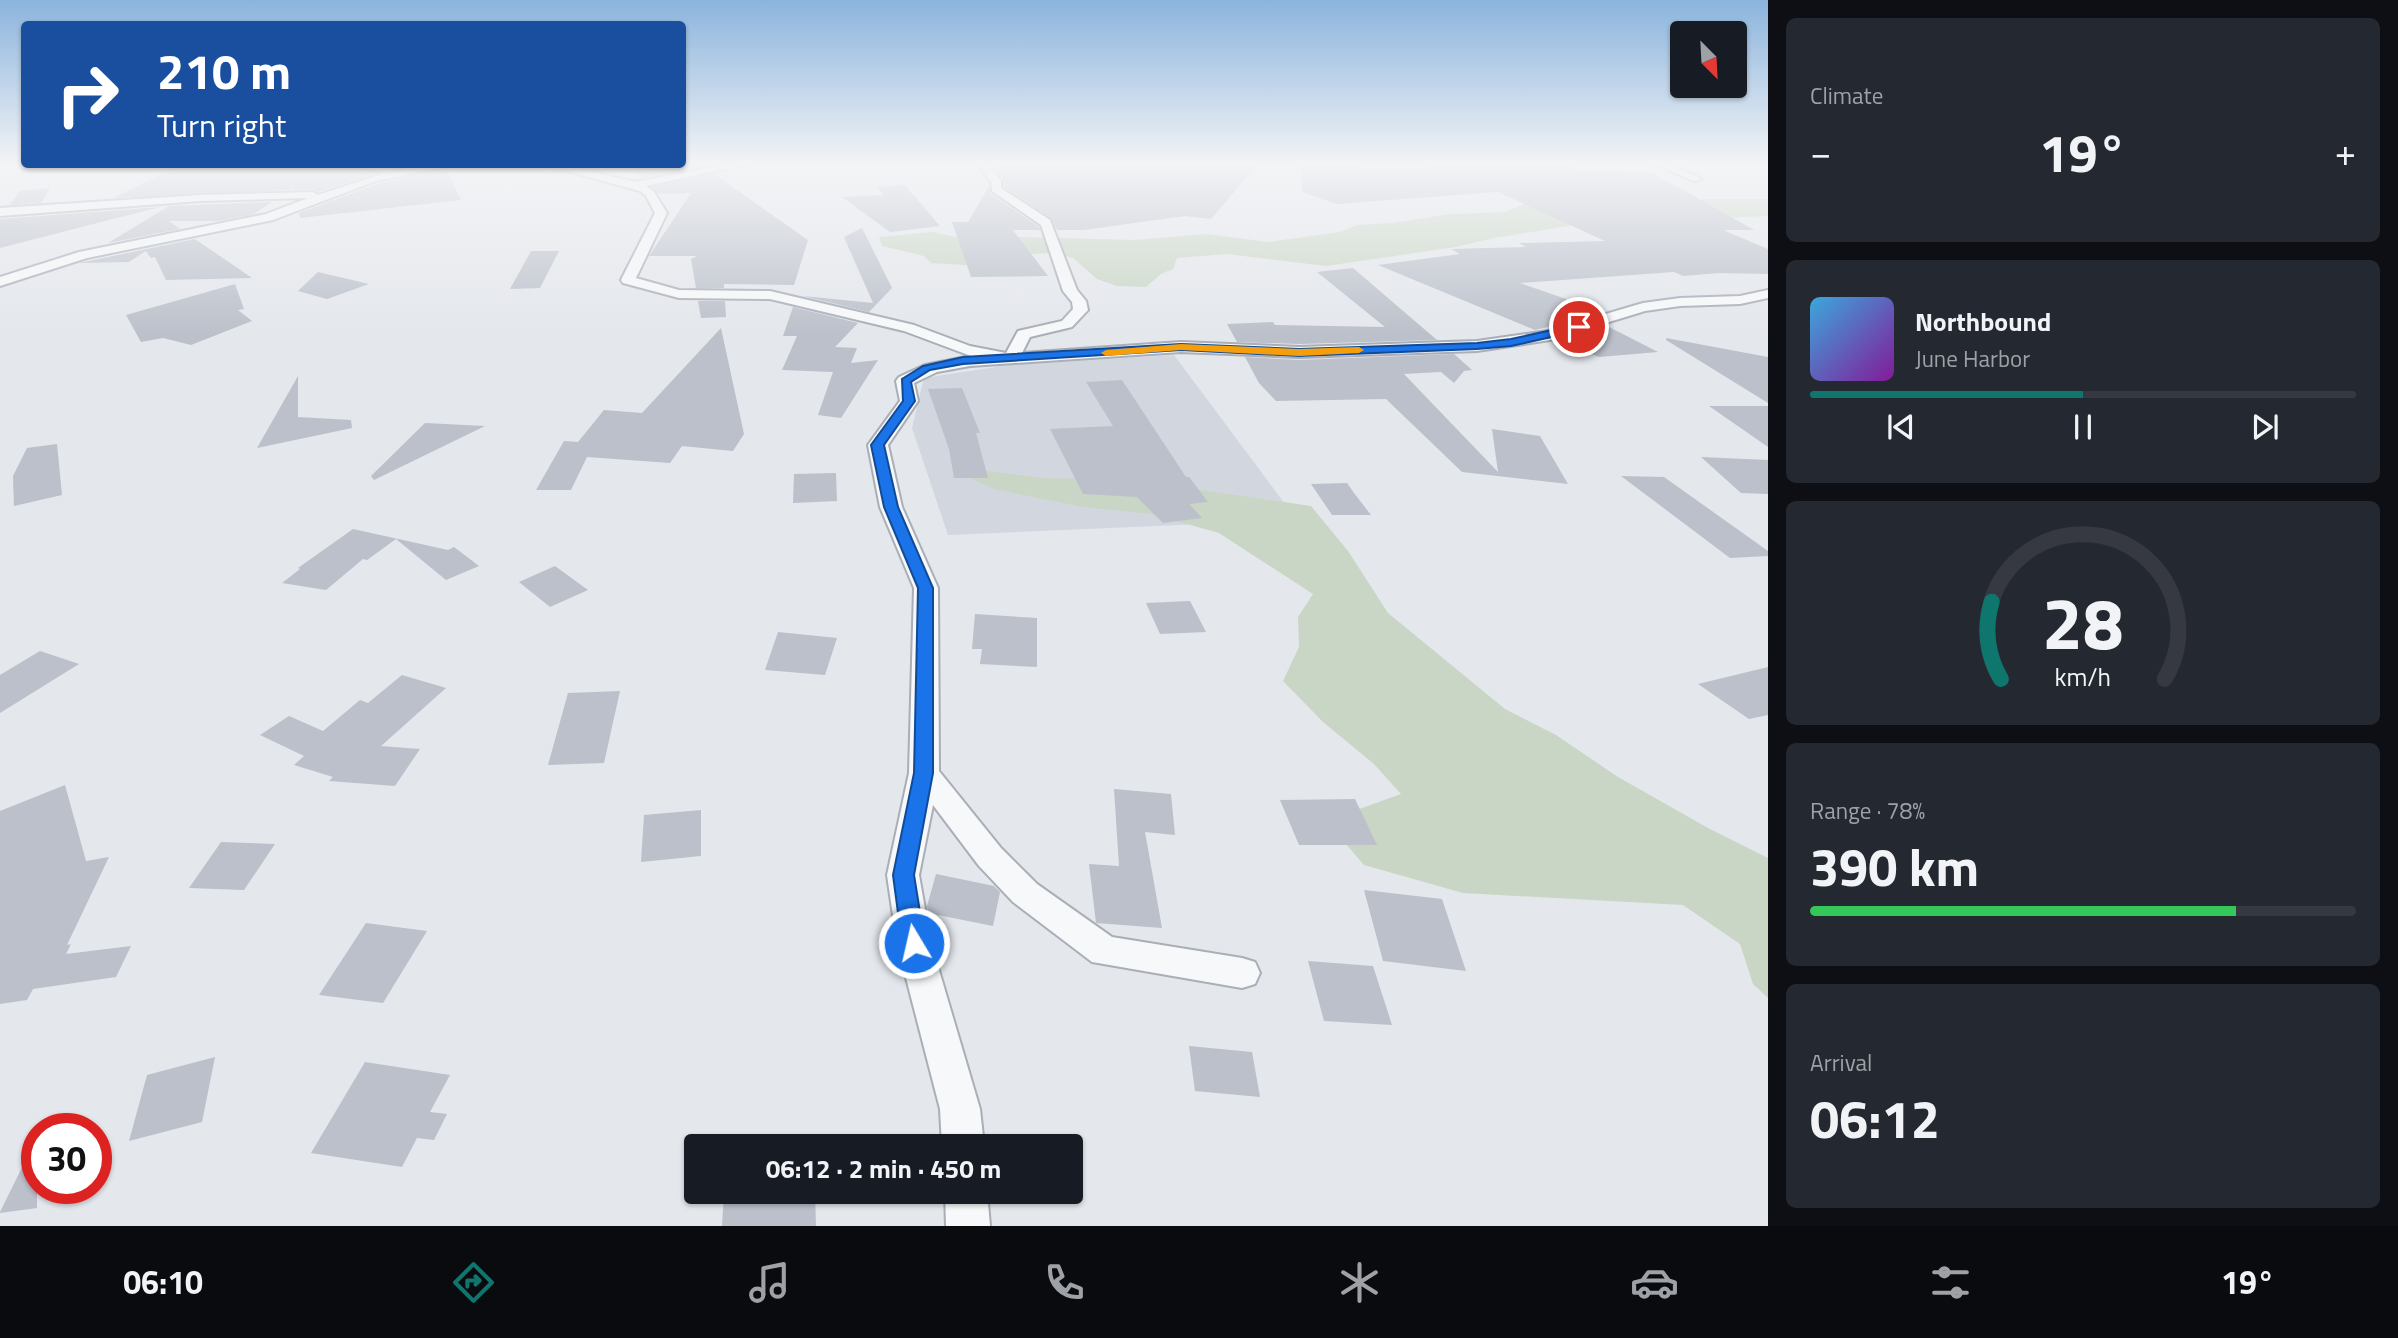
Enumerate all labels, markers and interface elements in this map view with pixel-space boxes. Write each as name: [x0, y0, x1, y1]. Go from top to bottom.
north arrow: [1670, 21, 1746, 98]
map controls: [1670, 21, 1747, 98]
text: 210 m: [157, 33, 291, 108]
icon: right: [42, 49, 133, 140]
text: Climate: [1810, 78, 1883, 113]
text: Turn right: [157, 101, 286, 149]
text: 19°: [2039, 113, 2127, 192]
text: −: [1810, 123, 1831, 181]
text: +: [2335, 123, 2356, 181]
pin: [1549, 297, 1609, 357]
text: Northbound: [1915, 302, 2051, 341]
icon: arrive: [1560, 308, 1598, 346]
text: June Harbor: [1915, 341, 2030, 376]
icon: previous: [1882, 408, 1920, 446]
icon: pause: [2064, 408, 2102, 446]
icon: next: [2246, 408, 2284, 446]
text: 28: [2042, 567, 2124, 677]
text: km/h: [2055, 658, 2111, 696]
text: Range · 78%: [1810, 793, 1925, 828]
text: 390 km: [1810, 827, 1979, 906]
position arrow: [877, 906, 951, 980]
text: Arrival: [1810, 1045, 1872, 1080]
text: 06:12: [1810, 1079, 1940, 1158]
speed limit sign: 30: [21, 1113, 112, 1204]
text: 06:12 · 2 min · 450 m: [766, 1149, 1001, 1188]
text: 06:10: [123, 1258, 203, 1306]
icon: directions: [449, 1258, 498, 1307]
icon: music: [745, 1258, 794, 1307]
icon: phone: [1040, 1258, 1089, 1307]
icon: climate: [1335, 1258, 1384, 1307]
icon: car: [1630, 1258, 1679, 1307]
icon: filters: [1926, 1258, 1975, 1307]
text: 19°: [2221, 1258, 2275, 1306]

